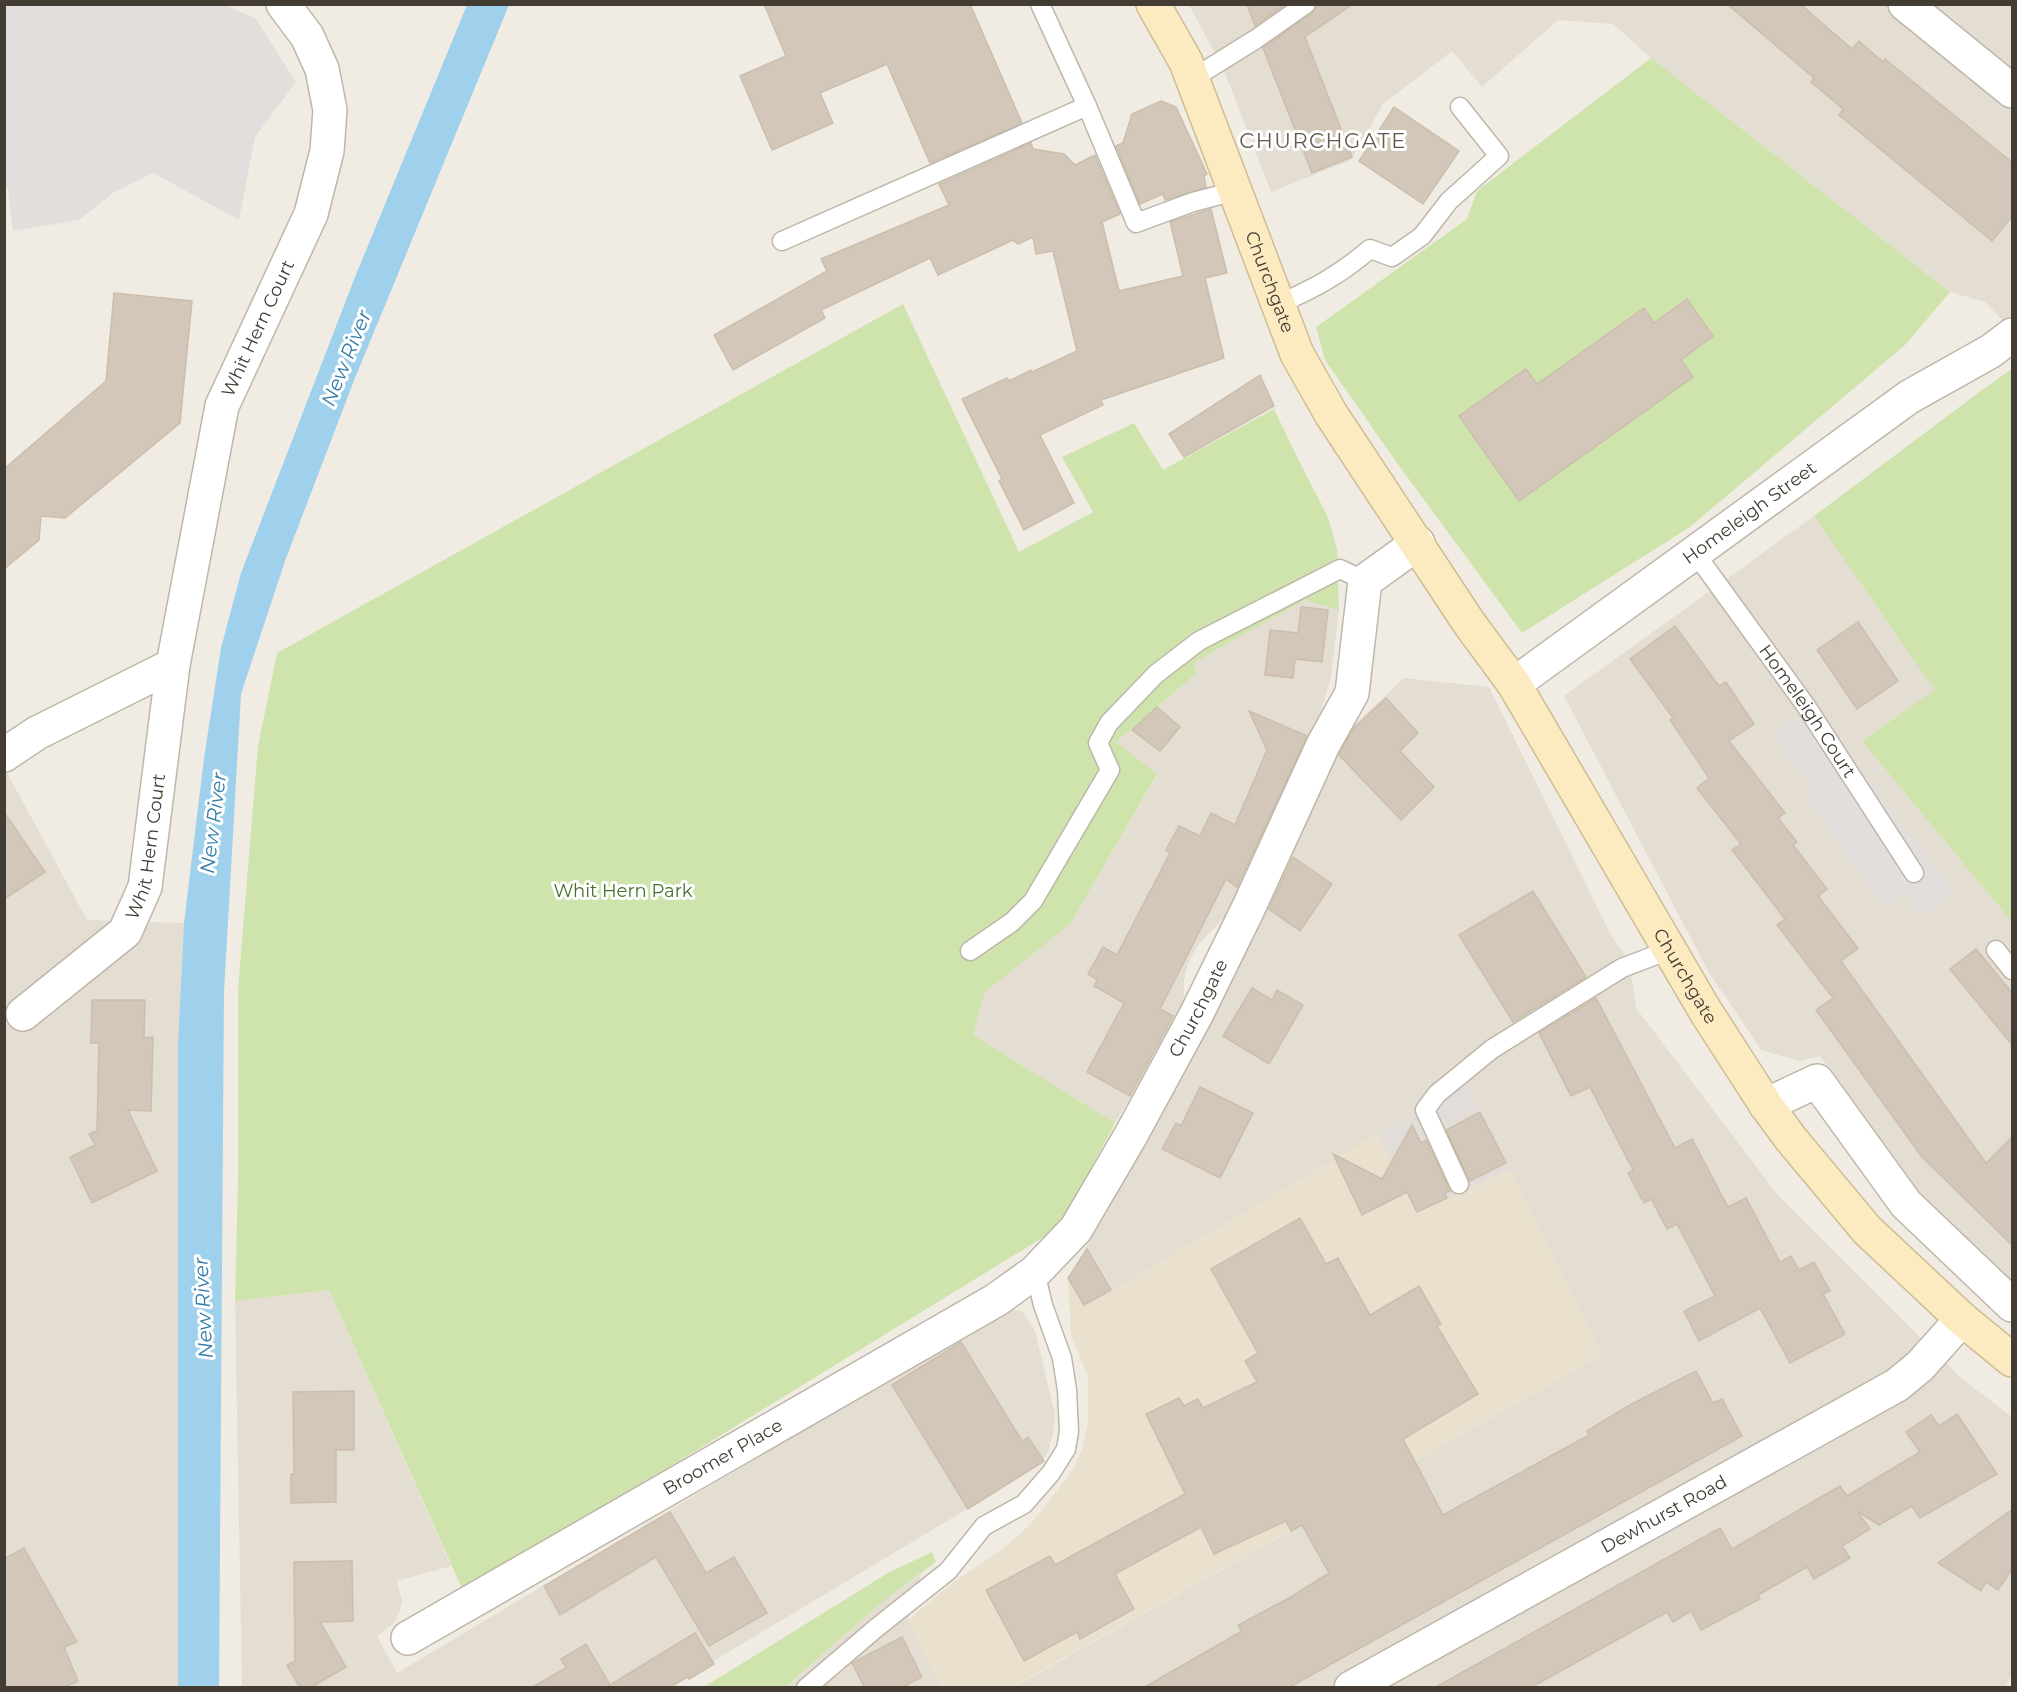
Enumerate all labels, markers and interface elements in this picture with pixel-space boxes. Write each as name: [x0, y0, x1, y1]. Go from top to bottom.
district label: CHURCHGATE: [1239, 128, 1407, 153]
street label: Churchgate: [1240, 228, 1299, 336]
street label: Whit Hern Court: [217, 256, 299, 400]
water label: New River: [316, 306, 376, 410]
street label: Homeleigh Street: [1678, 457, 1821, 569]
street label: Homeleigh Court: [1754, 640, 1860, 782]
water label: New River: [195, 770, 231, 875]
street label: Whit Hern Court: [121, 772, 170, 923]
park label: Whit Hern Park: [553, 880, 693, 902]
street label: Churchgate: [1649, 925, 1722, 1028]
street label: Churchgate: [1164, 956, 1233, 1061]
water label: New River: [188, 1256, 218, 1359]
street label: Broomer Place: [659, 1414, 787, 1500]
street label: Dewhurst Road: [1597, 1471, 1731, 1558]

